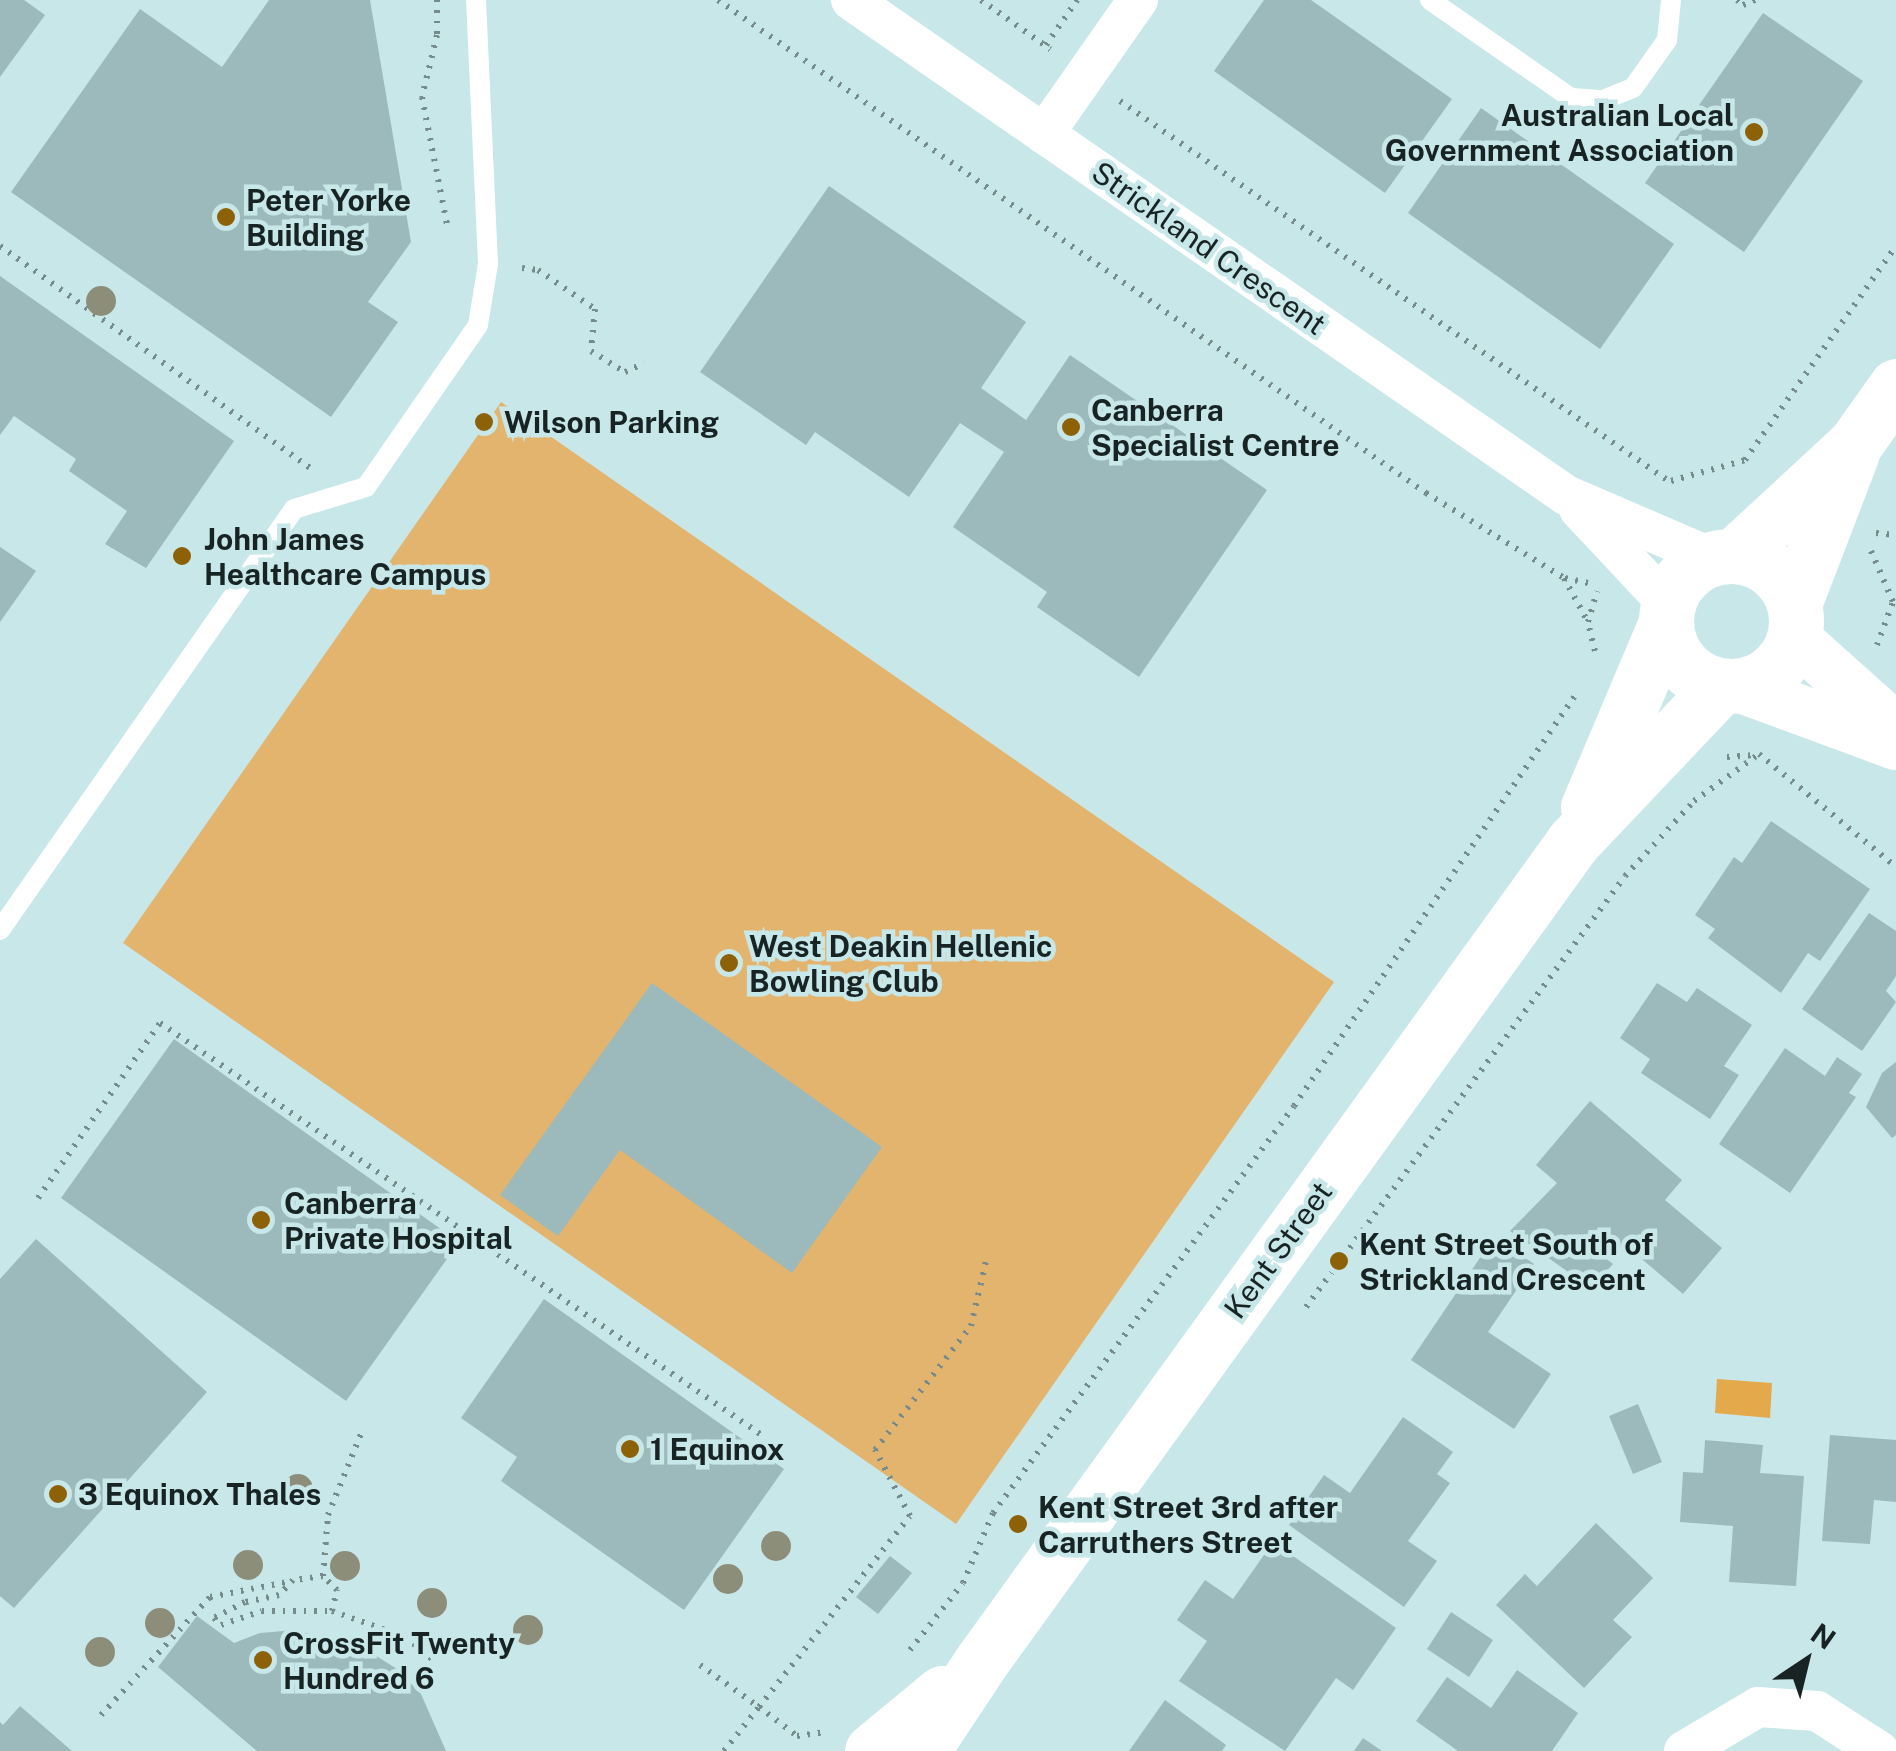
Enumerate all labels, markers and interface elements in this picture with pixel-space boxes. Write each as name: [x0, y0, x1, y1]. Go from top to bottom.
place label: Australian Local Government Association: [1385, 97, 1734, 168]
marker: Australian Local Government Association: [1743, 121, 1765, 143]
street label: Strickland Crescent: [1085, 154, 1333, 342]
place label: Peter Yorke Building: [246, 182, 411, 252]
marker: Peter Yorke Building: [215, 206, 237, 228]
place label: Canberra Specialist Centre: [1091, 392, 1340, 462]
place label: Wilson Parking: [504, 404, 719, 440]
marker: Wilson Parking: [473, 411, 495, 433]
marker: Canberra Specialist Centre: [1060, 416, 1082, 438]
place label: John James Healthcare Campus: [204, 521, 486, 592]
marker: John James Healthcare Campus: [169, 543, 195, 569]
place label: West Deakin Hellenic Bowling Club: [749, 928, 1052, 998]
marker: West Deakin Hellenic Bowling Club: [718, 952, 740, 974]
street label: Kent Street: [1216, 1175, 1340, 1325]
place label: Canberra Private Hospital: [284, 1185, 513, 1256]
marker: Canberra Private Hospital: [248, 1207, 274, 1233]
place label: Kent Street South of Strickland Crescent: [1359, 1226, 1653, 1296]
marker: Kent Street South of Strickland Crescent: [1328, 1250, 1350, 1272]
place label: 1 Equinox: [650, 1431, 784, 1467]
marker: 1 Equinox: [619, 1438, 641, 1460]
place label: 3 Equinox Thales: [78, 1476, 321, 1512]
marker: 3 Equinox Thales: [47, 1483, 69, 1505]
place label: Kent Street 3rd after Carruthers Street: [1038, 1489, 1338, 1560]
marker: Kent Street 3rd after Carruthers Street: [1007, 1513, 1029, 1535]
north arrow: [1756, 1611, 1856, 1711]
text: N: [1805, 1616, 1842, 1656]
place label: CrossFit Twenty Hundred 6: [283, 1625, 515, 1696]
marker: CrossFit Twenty Hundred 6: [252, 1649, 274, 1671]

